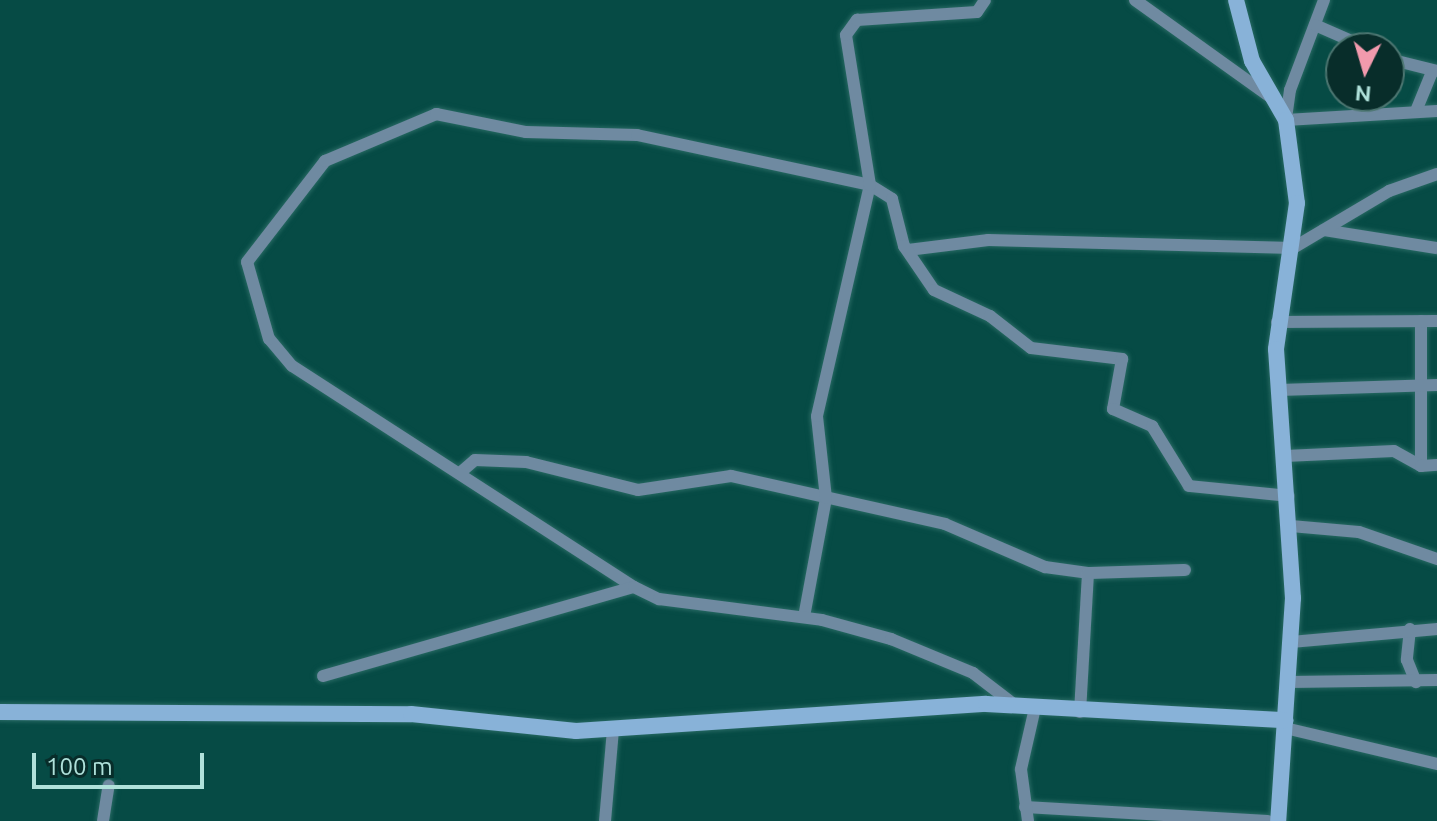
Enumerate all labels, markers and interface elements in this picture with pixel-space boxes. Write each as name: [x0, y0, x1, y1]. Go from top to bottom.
north arrow: [1325, 32, 1405, 112]
text: N: [1354, 81, 1372, 108]
scale bar: [36, 737, 208, 787]
text: 100 m: [46, 753, 113, 780]

